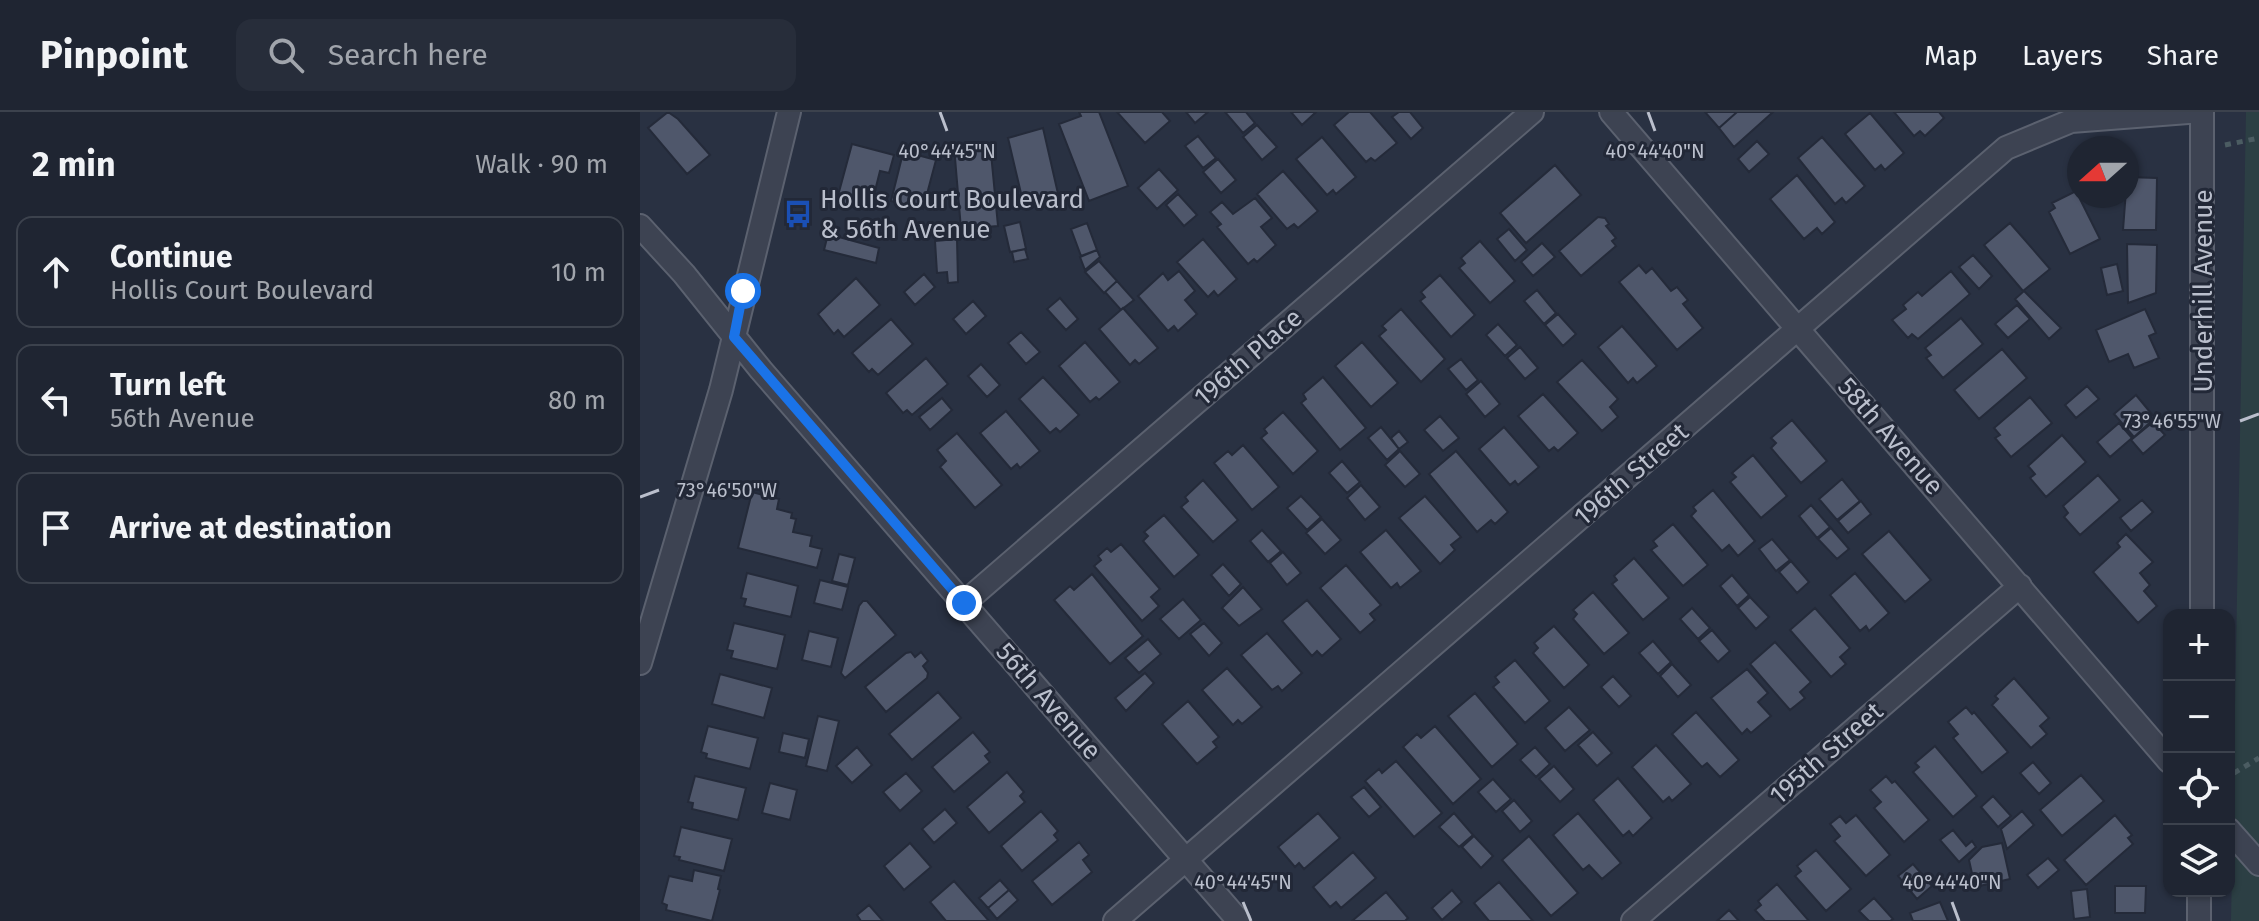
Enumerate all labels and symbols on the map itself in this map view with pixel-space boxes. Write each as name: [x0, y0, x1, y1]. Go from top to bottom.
north arrow: [2067, 136, 2139, 208]
text: 40°44'45"N: [898, 139, 996, 163]
text: 40°44'40"N: [1605, 139, 1705, 163]
place label: Hollis Court Boulevard & 56th Avenue: [820, 184, 1084, 245]
street label: Underhill Avenue: [2188, 189, 2219, 393]
bus stop icon: Hollis Court Boulevard & 56th Avenue: [783, 199, 813, 229]
route start: [725, 273, 761, 309]
street label: 196th Place: [1188, 302, 1309, 413]
street label: 58th Avenue: [1831, 371, 1950, 501]
text: 73°46'55"W: [2123, 409, 2222, 433]
street label: 196th Street: [1568, 416, 1695, 532]
text: 73°46'50"W: [677, 478, 777, 502]
route end: [946, 585, 982, 621]
street label: 56th Avenue: [989, 637, 1108, 766]
street label: 195th Street: [1763, 695, 1890, 811]
text: 40°44'45"N: [1194, 870, 1292, 894]
text: 40°44'40"N: [1902, 870, 2002, 894]

